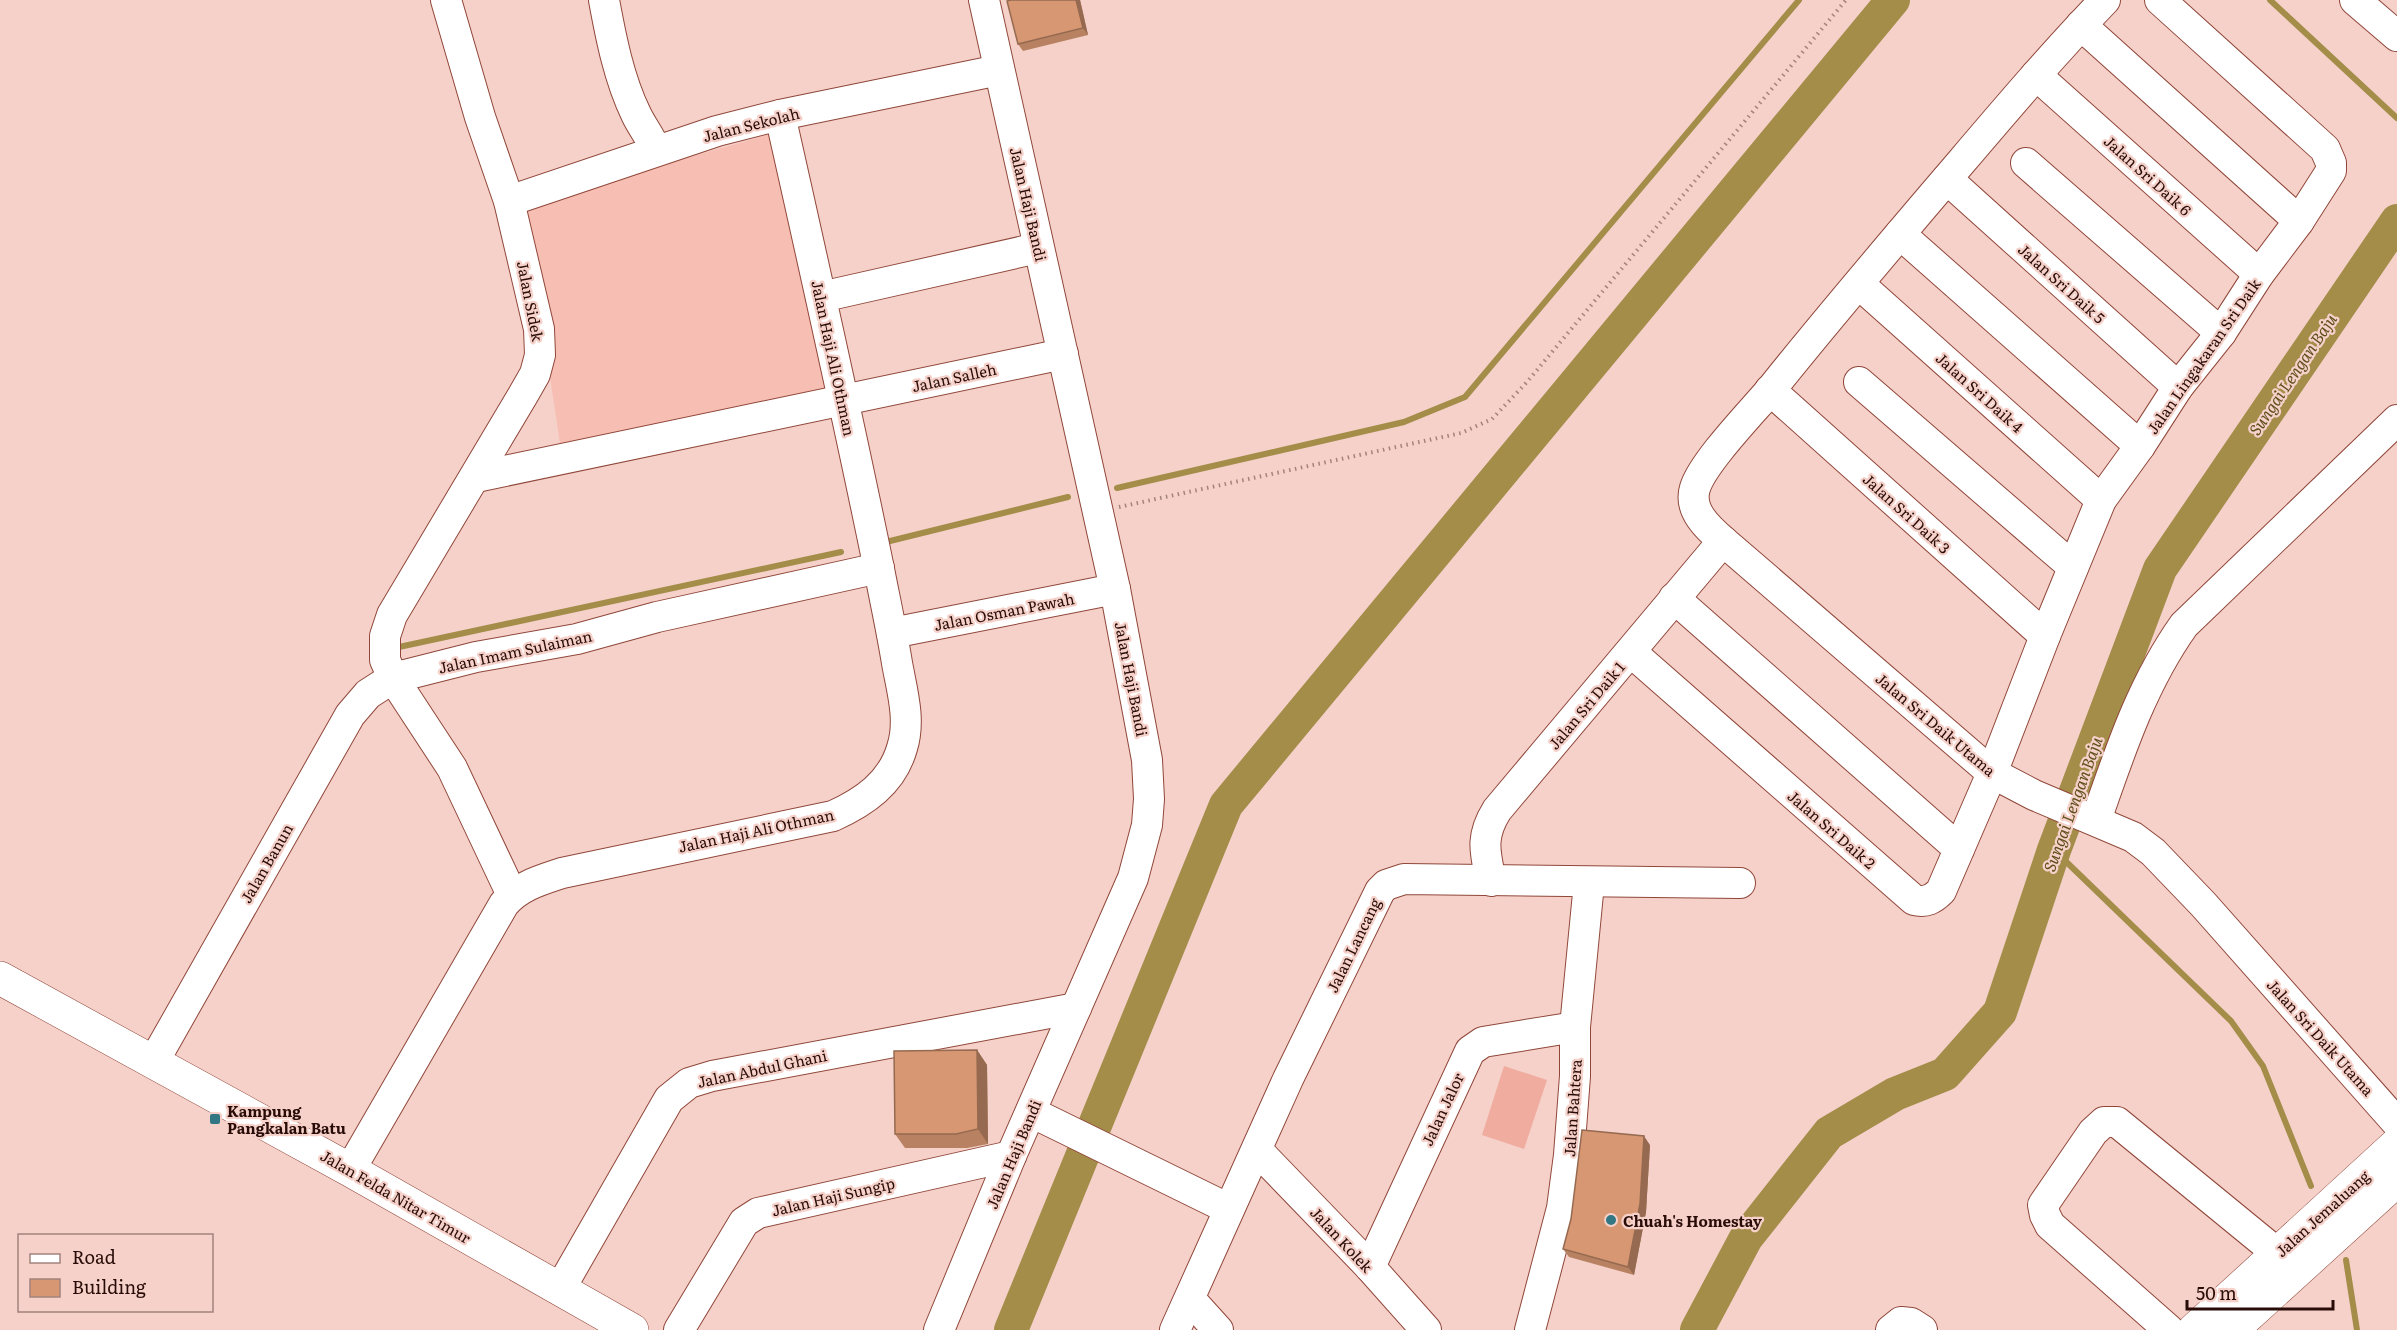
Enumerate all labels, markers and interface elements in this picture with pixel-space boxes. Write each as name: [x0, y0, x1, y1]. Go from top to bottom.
street label: Jalan Sekolah: [700, 101, 802, 147]
street label: Jalan Sri Daik 6: [2099, 129, 2197, 221]
street label: Jalan Haji Bandi: [1005, 145, 1053, 263]
street label: Jalan Sri Daik 5: [2013, 238, 2111, 329]
street label: Jalan Sidek: [512, 259, 550, 344]
street label: Jalan Lingakaran Sri Daik: [2140, 273, 2266, 438]
street label: Jalan Haji Ali Othman: [806, 278, 862, 438]
water label: Sungai Lengan Baju: [2242, 308, 2342, 440]
street label: Jalan Sri Daik 4: [1931, 346, 2029, 438]
street label: Jalan Salleh: [910, 357, 999, 397]
street label: Jalan Sri Daik 3: [1858, 467, 1956, 559]
street label: Jalan Osman Pawah: [932, 586, 1076, 636]
street label: Jalan Haji Bandi: [1110, 620, 1154, 738]
street label: Jalan Imam Sulaiman: [436, 623, 594, 679]
street label: Jalan Sri Daik 1: [1542, 656, 1630, 754]
street label: Jalan Sri Daik Utama: [1871, 667, 2002, 782]
water label: Sungai Lengan Baju: [2036, 733, 2108, 875]
street label: Jalan Sri Daik 2: [1783, 784, 1881, 874]
street label: Jalan Haji Ali Othman: [676, 802, 836, 858]
street label: Jalan Banun: [234, 819, 298, 907]
street label: Jalan Lancang: [1320, 893, 1386, 996]
street label: Jalan Sri Daik Utama: [2262, 973, 2381, 1101]
street label: Jalan Abdul Ghani: [695, 1043, 829, 1093]
street label: Jalan Bahtera: [1557, 1057, 1587, 1158]
street label: Jalan Jalor: [1415, 1069, 1469, 1149]
street label: Jalan Haji Bandi: [980, 1096, 1046, 1212]
place label: Kampung Pangkalan Batu: [227, 1099, 346, 1139]
marker: Kampung Pangkalan Batu: [208, 1112, 222, 1126]
street label: Jalan Felda Nitar Timur: [316, 1143, 476, 1249]
street label: Jalan Jemaluang: [2270, 1164, 2375, 1262]
street label: Jalan Haji Sungip: [769, 1171, 897, 1221]
street label: Jalan Kolek: [1305, 1201, 1379, 1278]
place label: Chuah's Homestay: [1623, 1209, 1763, 1232]
marker: Chuah's Homestay: [1604, 1213, 1618, 1227]
legend: [18, 1234, 213, 1312]
text: Road: [72, 1243, 116, 1270]
text: Building: [72, 1273, 147, 1300]
scale bar: [2187, 1273, 2332, 1311]
text: 50 m: [2196, 1279, 2237, 1306]

